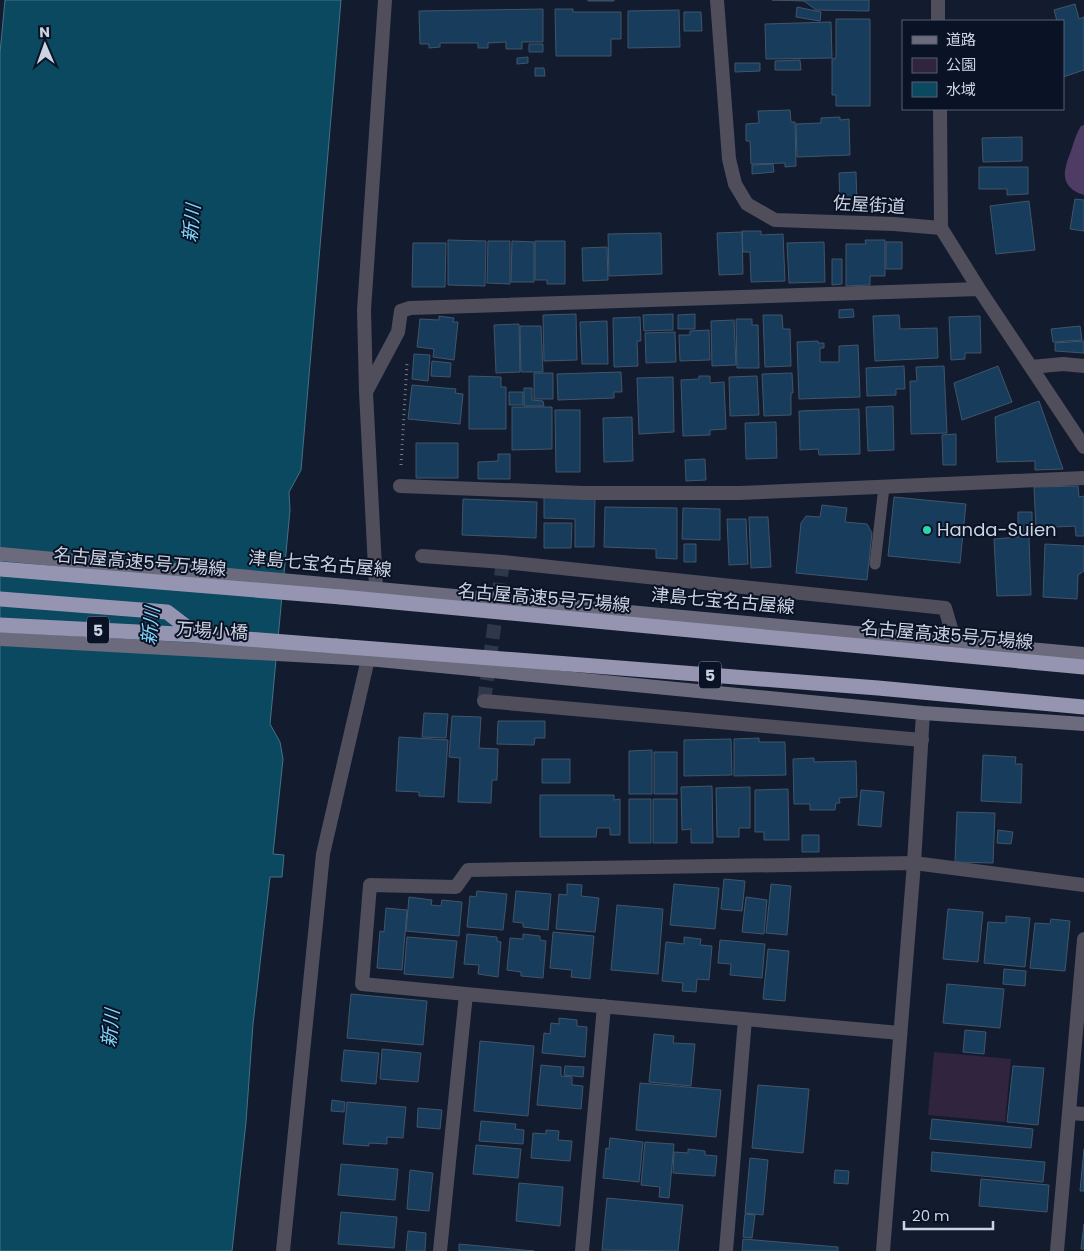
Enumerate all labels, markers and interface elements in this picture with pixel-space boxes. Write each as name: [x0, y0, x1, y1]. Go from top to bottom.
north arrow: [20, 20, 70, 70]
legend: [902, 20, 1064, 110]
text: N: [39, 22, 50, 42]
text: 道路: [946, 29, 976, 50]
text: 公園: [946, 54, 976, 75]
text: 水域: [946, 79, 976, 100]
street label: 佐屋街道: [832, 190, 906, 219]
water label: 新川: [176, 201, 207, 243]
place label: Handa-Suien: [937, 517, 1057, 542]
marker: Handa-Suien: [921, 524, 933, 536]
street label: 名古屋高速5号万場線: [53, 541, 227, 582]
street label: 津島七宝名古屋線: [247, 545, 393, 582]
street label: 名古屋高速5号万場線: [457, 577, 631, 618]
street label: 津島七宝名古屋線: [650, 582, 796, 619]
water label: 新川: [135, 604, 166, 646]
street label: 名古屋高速5号万場線: [860, 614, 1034, 655]
road number: 5: [87, 616, 109, 644]
street label: 万場小橋: [175, 616, 249, 645]
road number: 5: [699, 662, 721, 688]
water label: 新川: [95, 1006, 126, 1048]
scale bar: [904, 1198, 993, 1230]
text: 20 m: [912, 1205, 950, 1226]

